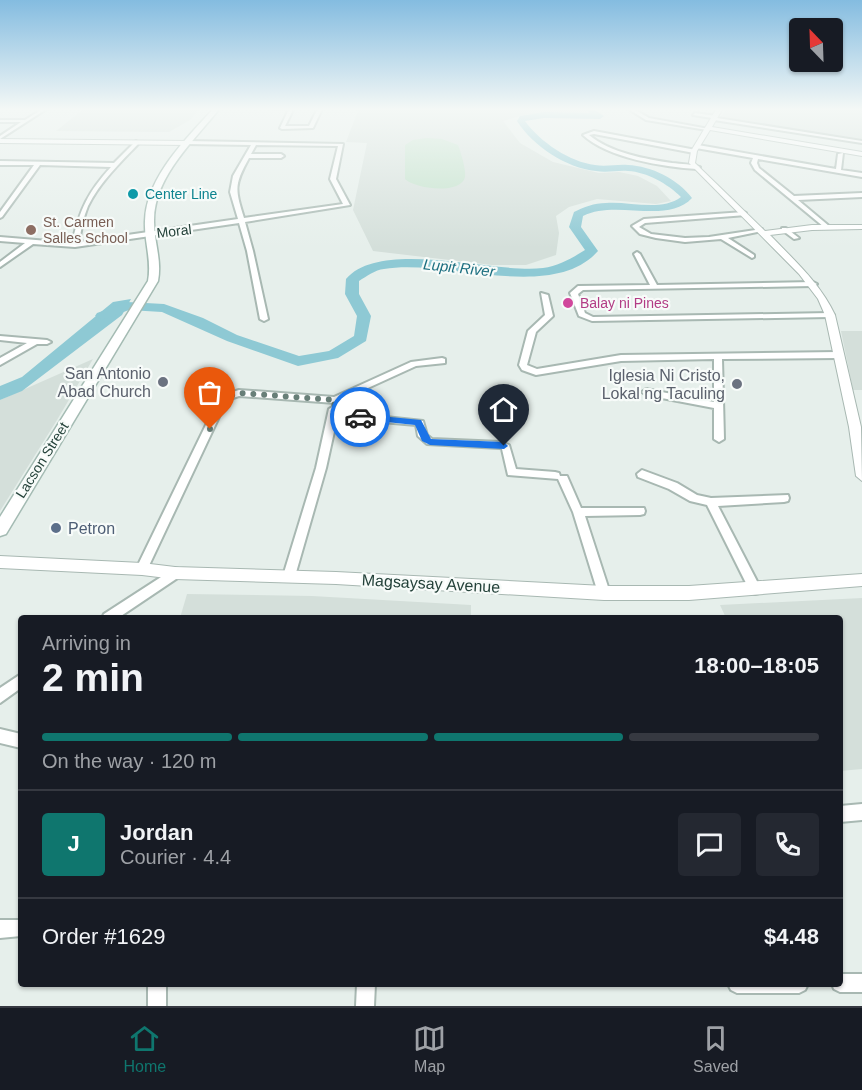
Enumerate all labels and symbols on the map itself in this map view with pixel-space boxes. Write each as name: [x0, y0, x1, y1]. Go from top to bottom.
north arrow: [789, 18, 843, 72]
place label: Center Line: [145, 186, 218, 202]
marker: Center Line: [126, 187, 140, 201]
place label: St. Carmen Salles School: [43, 214, 128, 246]
street label: Moral: [156, 221, 192, 241]
marker: St. Carmen Salles School: [24, 223, 38, 237]
water label: Lupit River: [423, 255, 497, 280]
place label: Balay ni Pines: [580, 295, 669, 311]
marker: Balay ni Pines: [561, 296, 575, 310]
place label: San Antonio Abad Church: [58, 365, 151, 400]
pin: [184, 367, 235, 429]
place label: Iglesia Ni Cristo, Lokal ng Taculing: [602, 367, 725, 402]
marker: San Antonio Abad Church: [156, 375, 170, 389]
marker: Iglesia Ni Cristo, Lokal ng Taculing: [730, 377, 744, 391]
pin: [478, 384, 529, 446]
courier: [330, 387, 390, 447]
street label: Lacson Street: [12, 419, 72, 501]
place label: Petron: [68, 520, 115, 537]
marker: Petron: [49, 521, 63, 535]
street label: Magsaysay Avenue: [361, 571, 501, 596]

